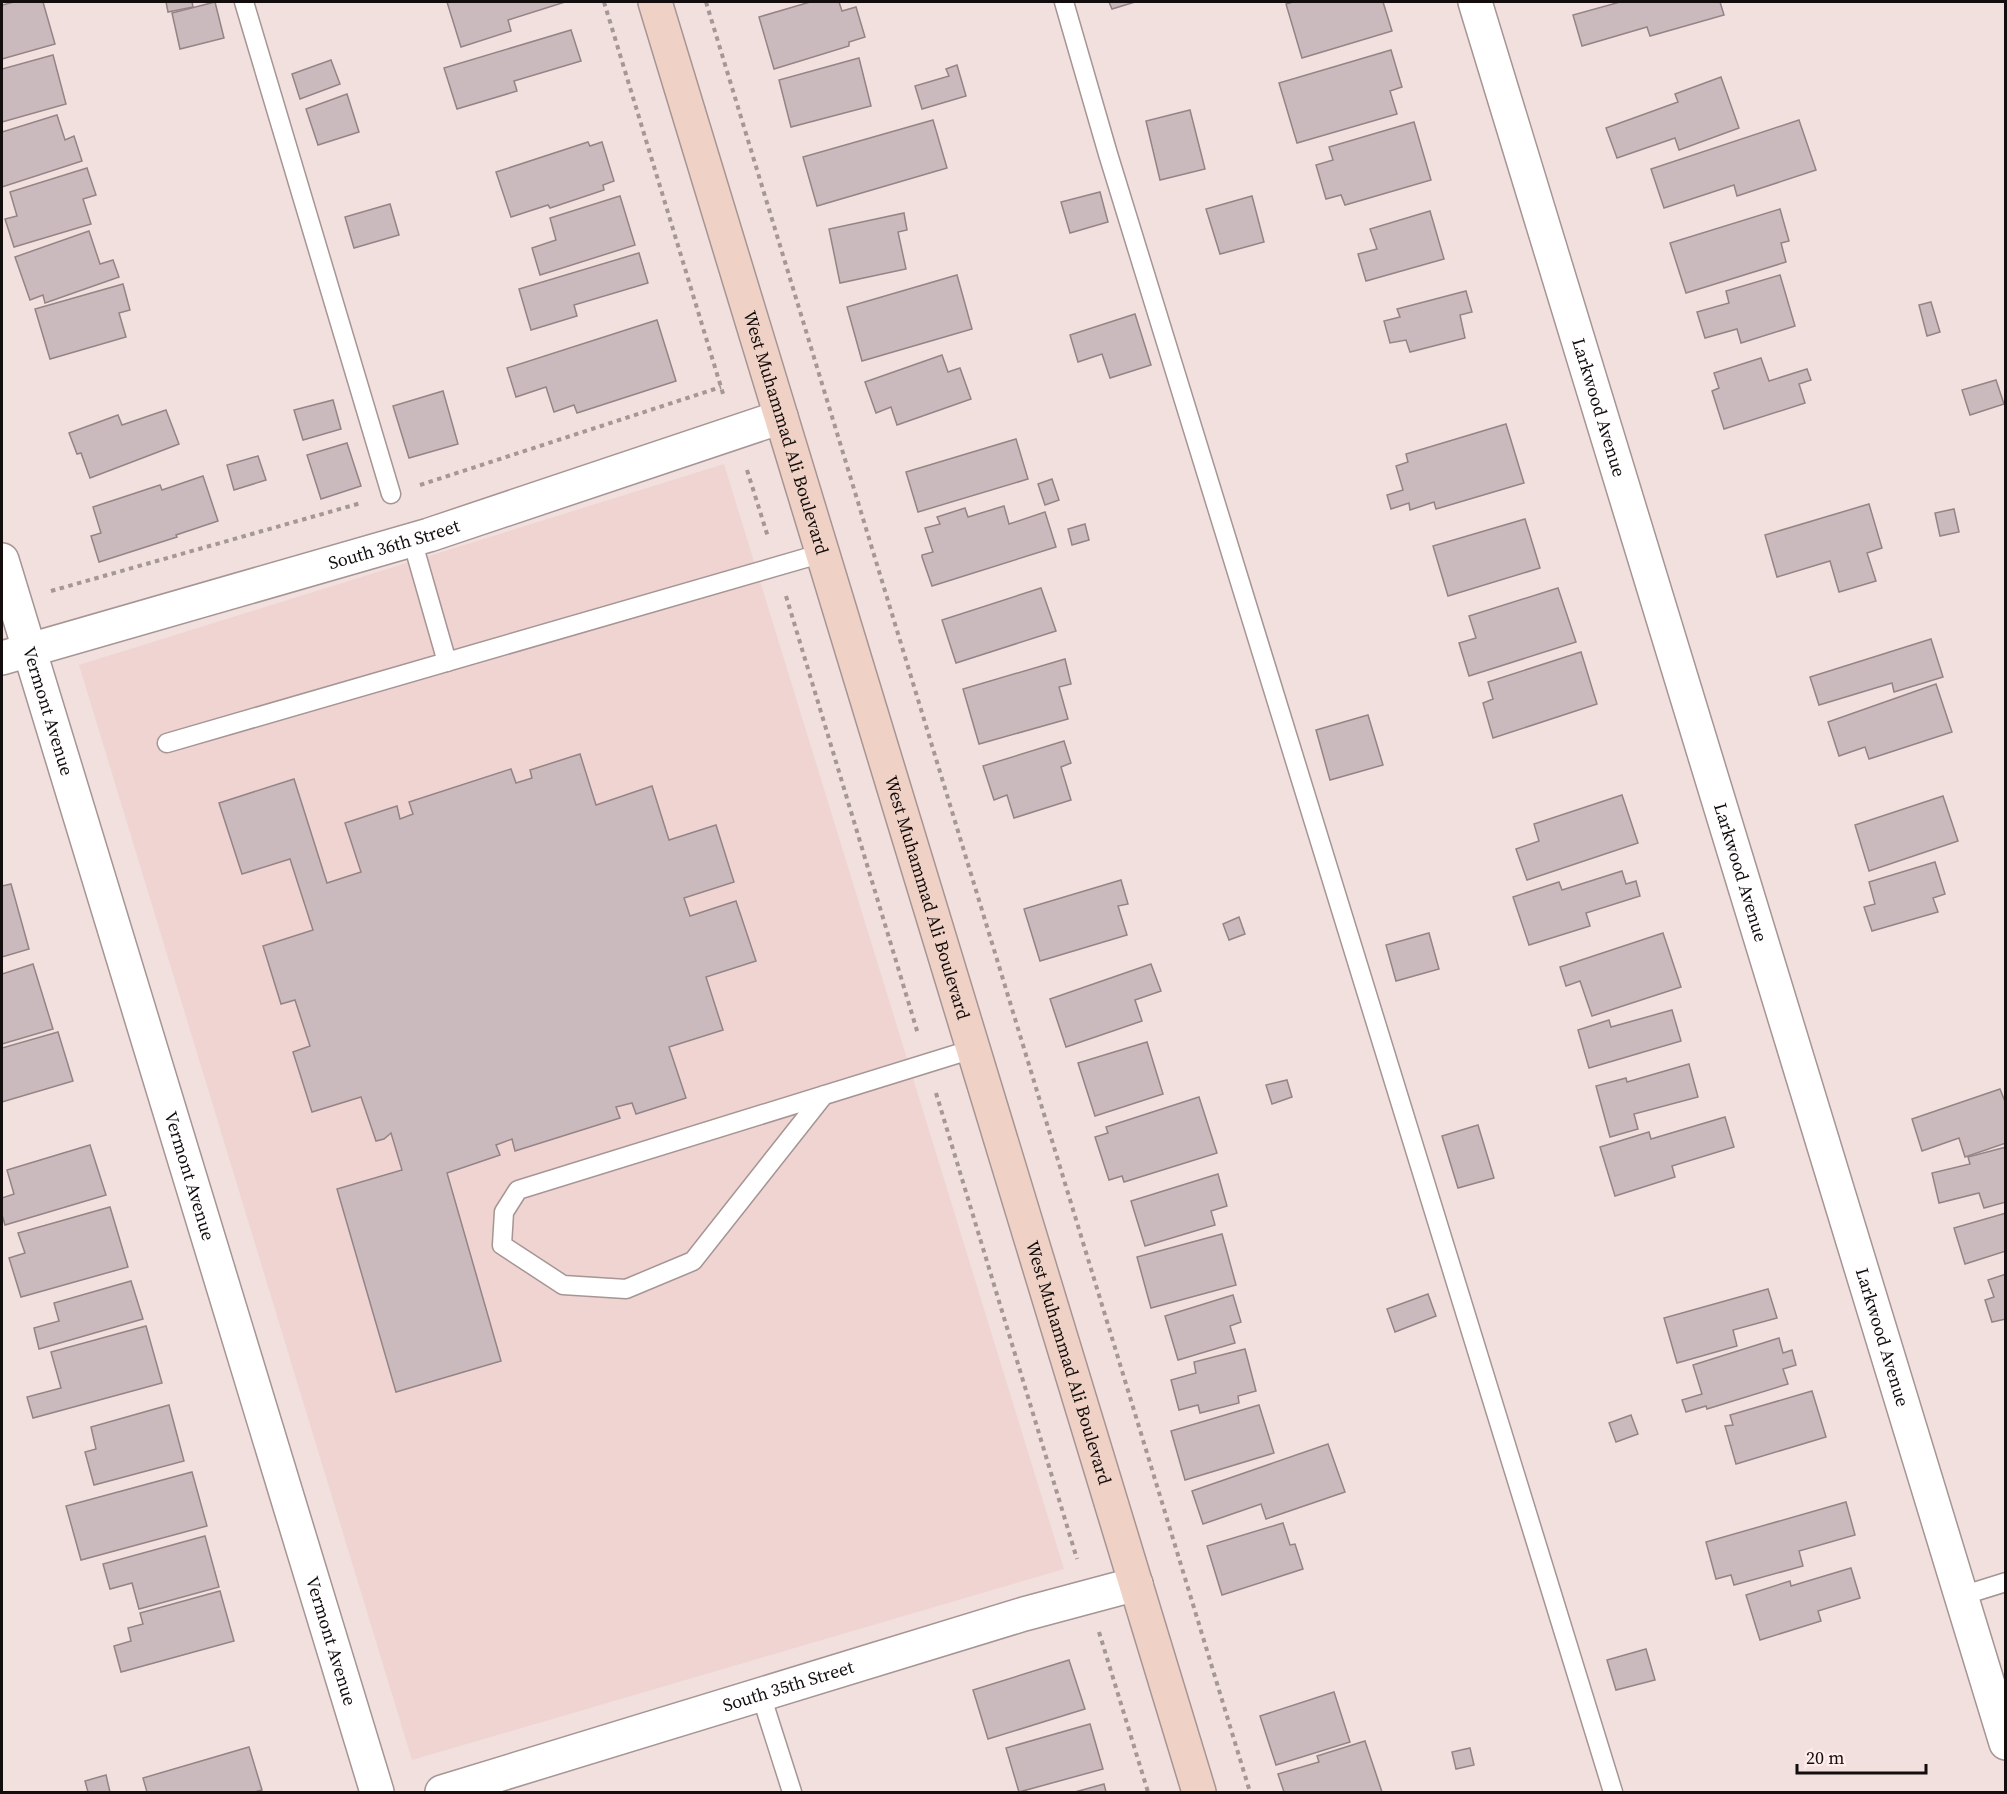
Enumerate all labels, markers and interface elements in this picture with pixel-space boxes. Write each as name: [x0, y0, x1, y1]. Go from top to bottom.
street label: West Muhammad Ali Boulevard: [737, 307, 835, 557]
street label: Larkwood Avenue: [1566, 335, 1632, 480]
street label: South 36th Street: [325, 513, 463, 575]
street label: Vermont Avenue: [17, 643, 80, 779]
street label: West Muhammad Ali Boulevard: [879, 772, 977, 1022]
street label: Larkwood Avenue: [1708, 800, 1774, 945]
street label: Vermont Avenue: [159, 1108, 221, 1244]
street label: West Muhammad Ali Boulevard: [1020, 1237, 1118, 1487]
street label: Larkwood Avenue: [1850, 1265, 1916, 1410]
street label: Vermont Avenue: [300, 1573, 363, 1709]
street label: South 35th Street: [719, 1654, 857, 1717]
scale bar: [1797, 1737, 1926, 1775]
text: 20 m: [1806, 1745, 1844, 1770]

